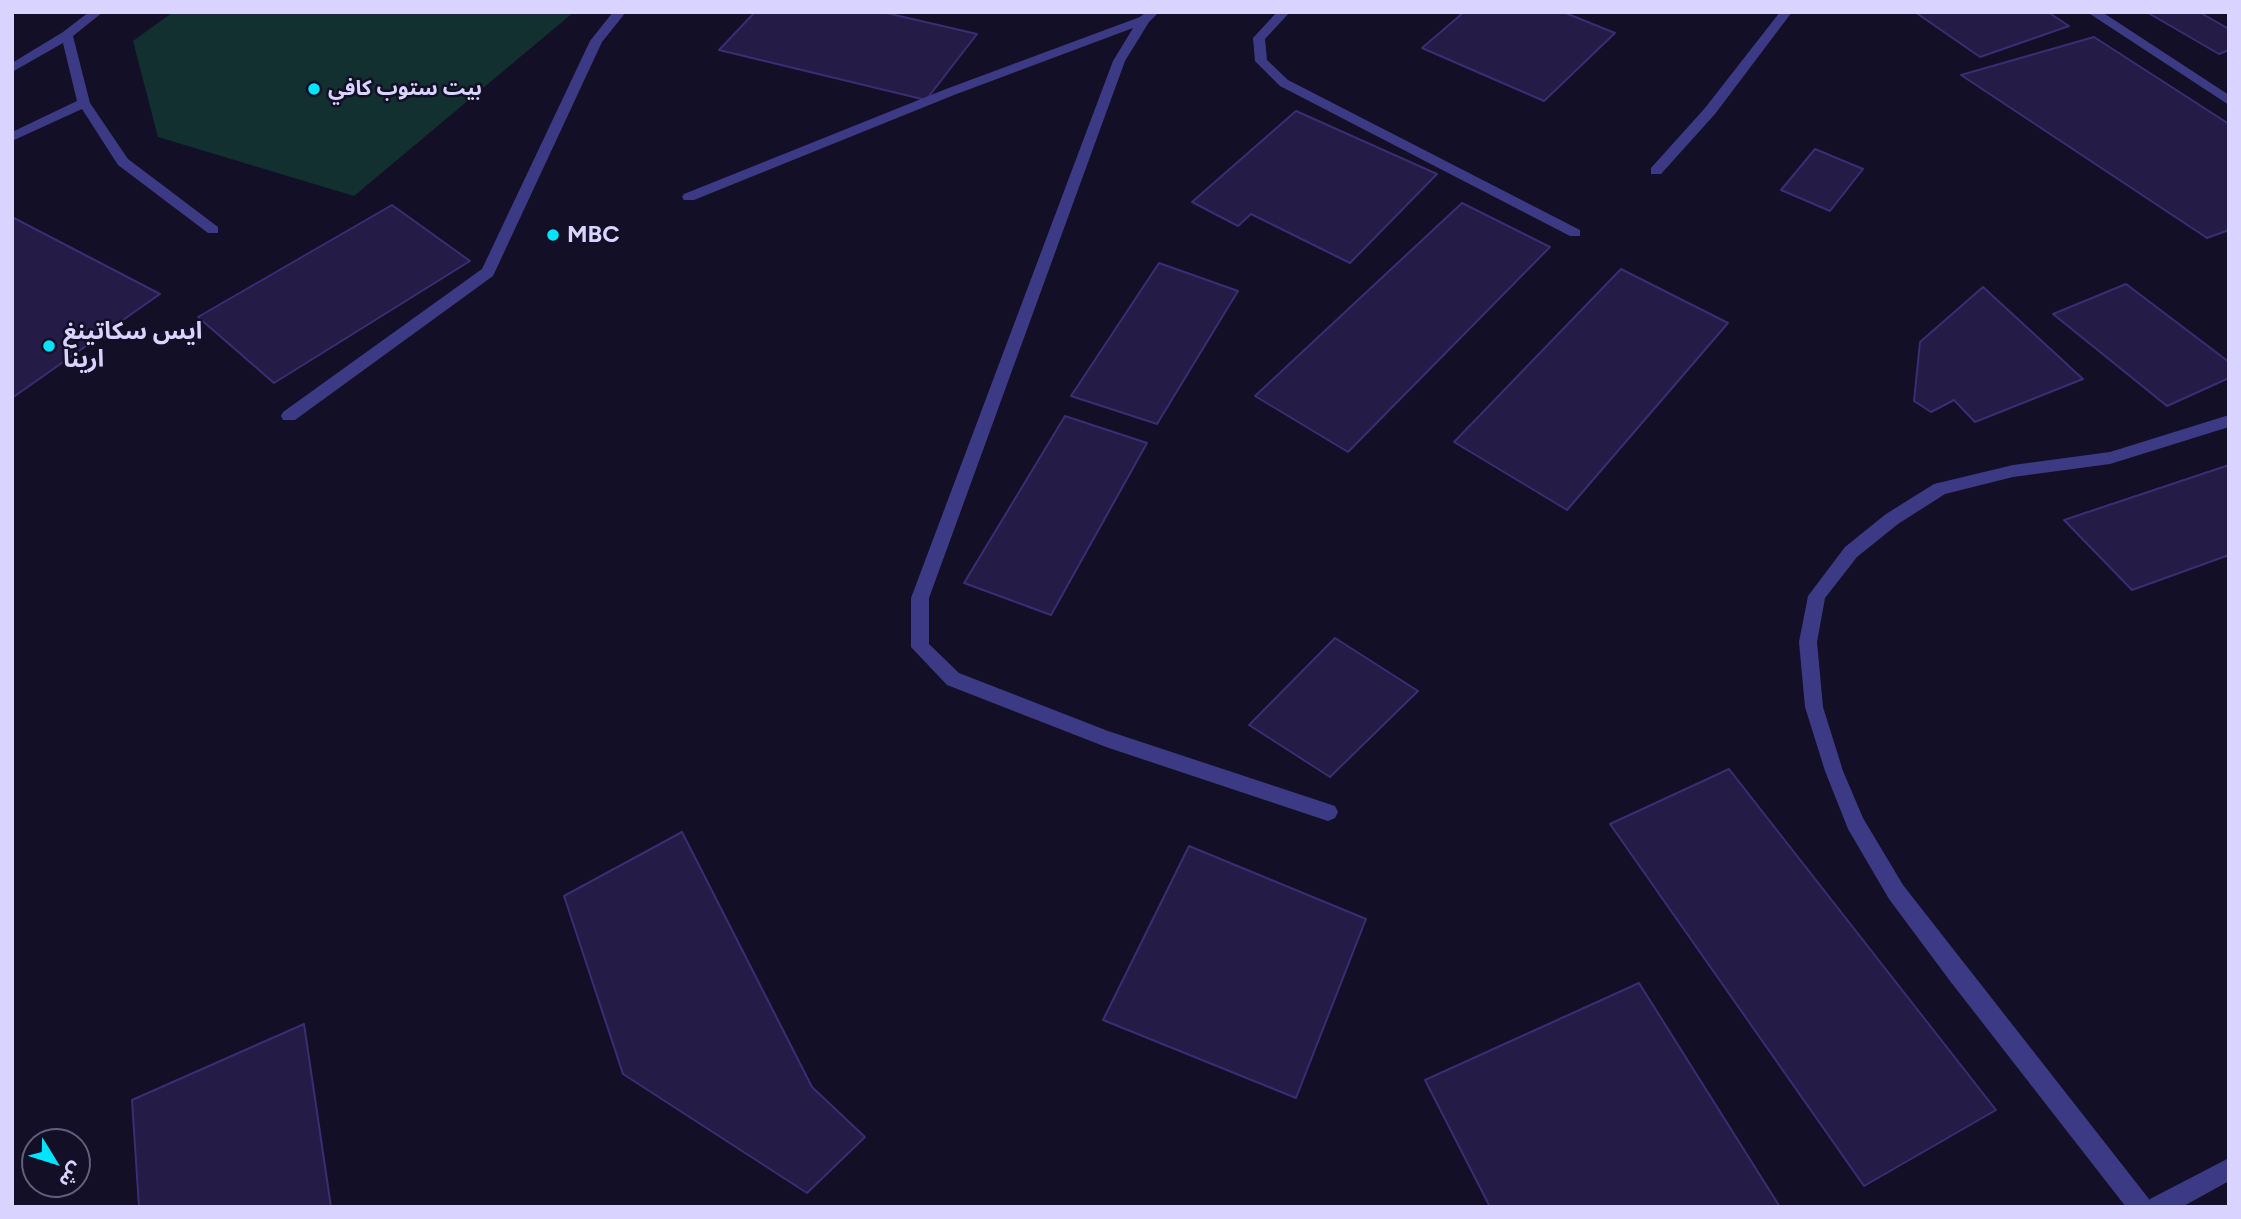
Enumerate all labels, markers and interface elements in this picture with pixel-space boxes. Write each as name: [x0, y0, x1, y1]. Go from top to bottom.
place label: بيت ستوب كافي: [328, 76, 482, 102]
marker: بيت ستوب كافي: [306, 81, 322, 97]
place label: MBC: [567, 221, 620, 249]
marker: MBC: [545, 227, 561, 243]
place label: ايس سكاتينغ ارينا: [63, 318, 202, 374]
marker: ايس سكاتينغ ارينا: [41, 338, 57, 354]
north arrow: [21, 1128, 91, 1198]
text: ش: [54, 1158, 88, 1192]

